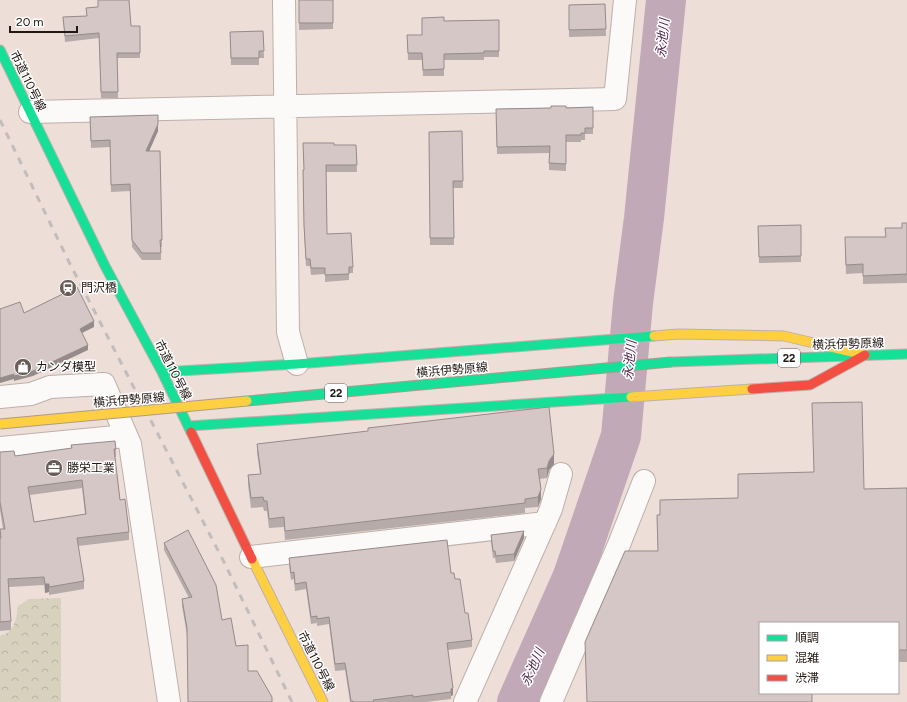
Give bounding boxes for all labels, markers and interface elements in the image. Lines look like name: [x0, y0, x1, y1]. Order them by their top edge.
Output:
scale bar: [10, 8, 77, 34]
text: 20 m: [16, 15, 44, 29]
water label: 永池川: [653, 16, 672, 58]
street label: 市道110号線: [7, 48, 49, 114]
station icon: 門沢橋: [58, 278, 78, 298]
place label: 門沢橋: [81, 281, 117, 295]
street label: 横浜伊勢原線: [812, 336, 884, 352]
street label: 市道110号線: [152, 338, 194, 402]
water label: 永池川: [620, 338, 639, 380]
road number: 22: [778, 349, 800, 367]
shop icon: カンダ模型: [13, 357, 33, 377]
place label: カンダ模型: [36, 360, 96, 374]
street label: 横浜伊勢原線: [416, 360, 488, 380]
road number: 22: [325, 384, 347, 402]
street label: 横浜伊勢原線: [93, 390, 165, 410]
office icon: 勝栄工業: [44, 458, 64, 478]
place label: 勝栄工業: [67, 461, 115, 475]
legend: [759, 622, 899, 694]
street label: 市道110号線: [295, 629, 337, 693]
text: 順調: [795, 631, 819, 645]
water label: 永池川: [518, 645, 548, 688]
text: 混雑: [795, 651, 819, 665]
text: 渋滞: [795, 671, 819, 685]

